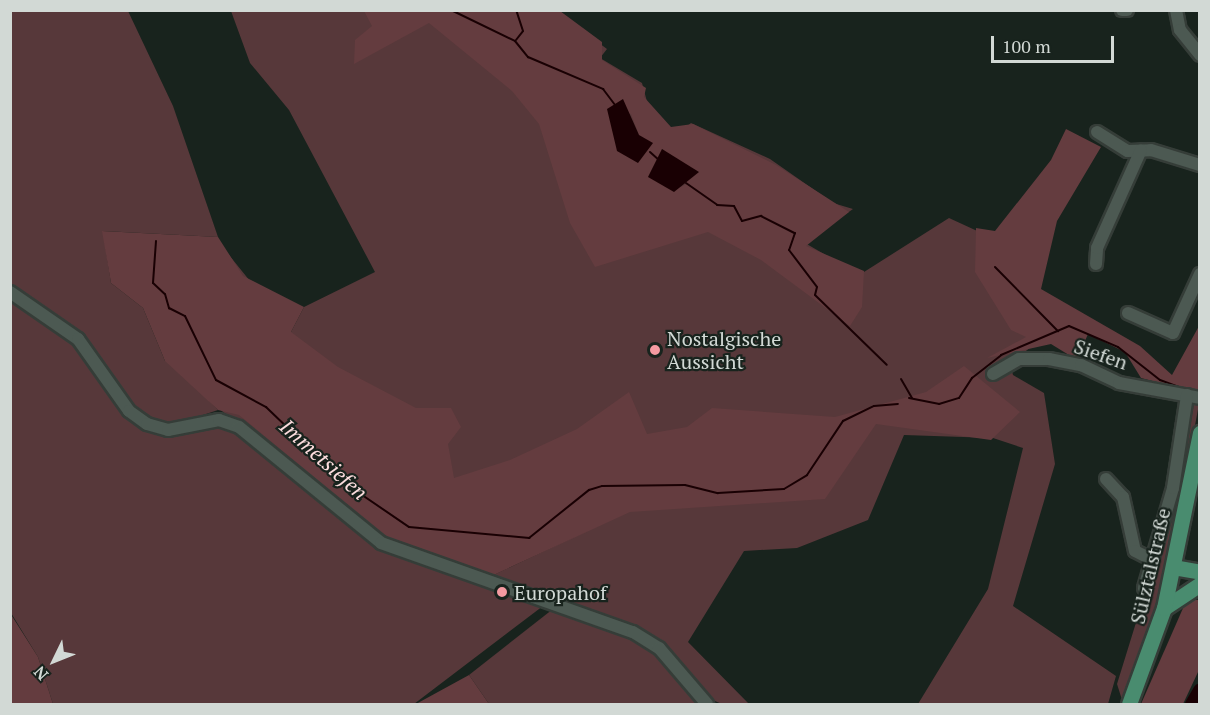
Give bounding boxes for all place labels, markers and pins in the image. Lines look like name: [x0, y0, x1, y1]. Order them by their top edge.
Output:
place label: Nostalgische Aussicht: [667, 326, 781, 373]
marker: Nostalgische Aussicht: [648, 343, 662, 357]
place label: Europahof: [514, 580, 607, 604]
marker: Europahof: [495, 585, 509, 599]

